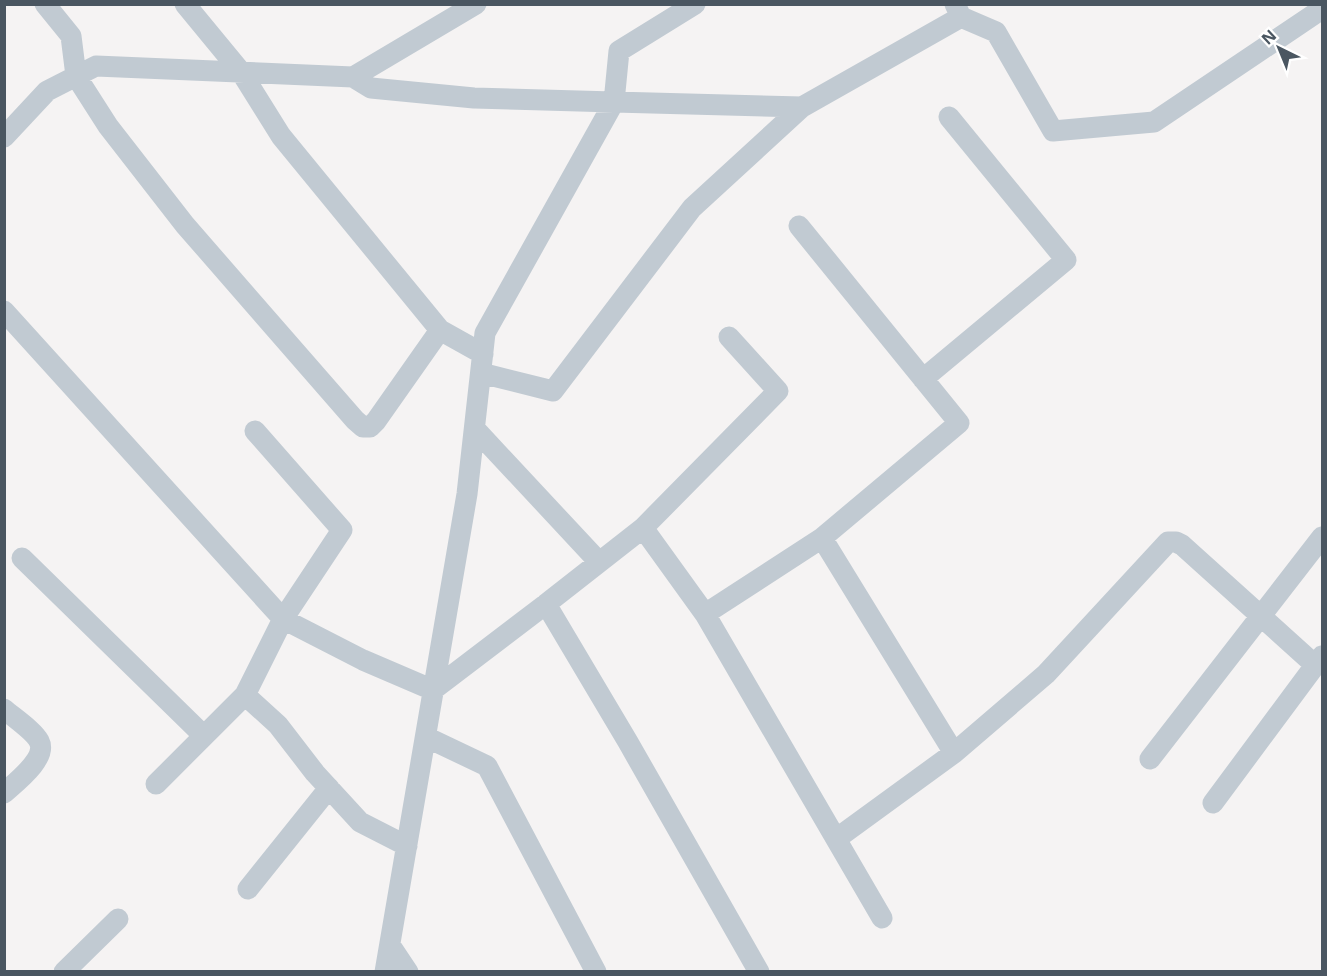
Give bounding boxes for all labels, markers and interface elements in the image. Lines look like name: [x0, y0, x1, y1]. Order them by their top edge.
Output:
north arrow: [1249, 18, 1309, 78]
text: N: [1257, 25, 1281, 50]

